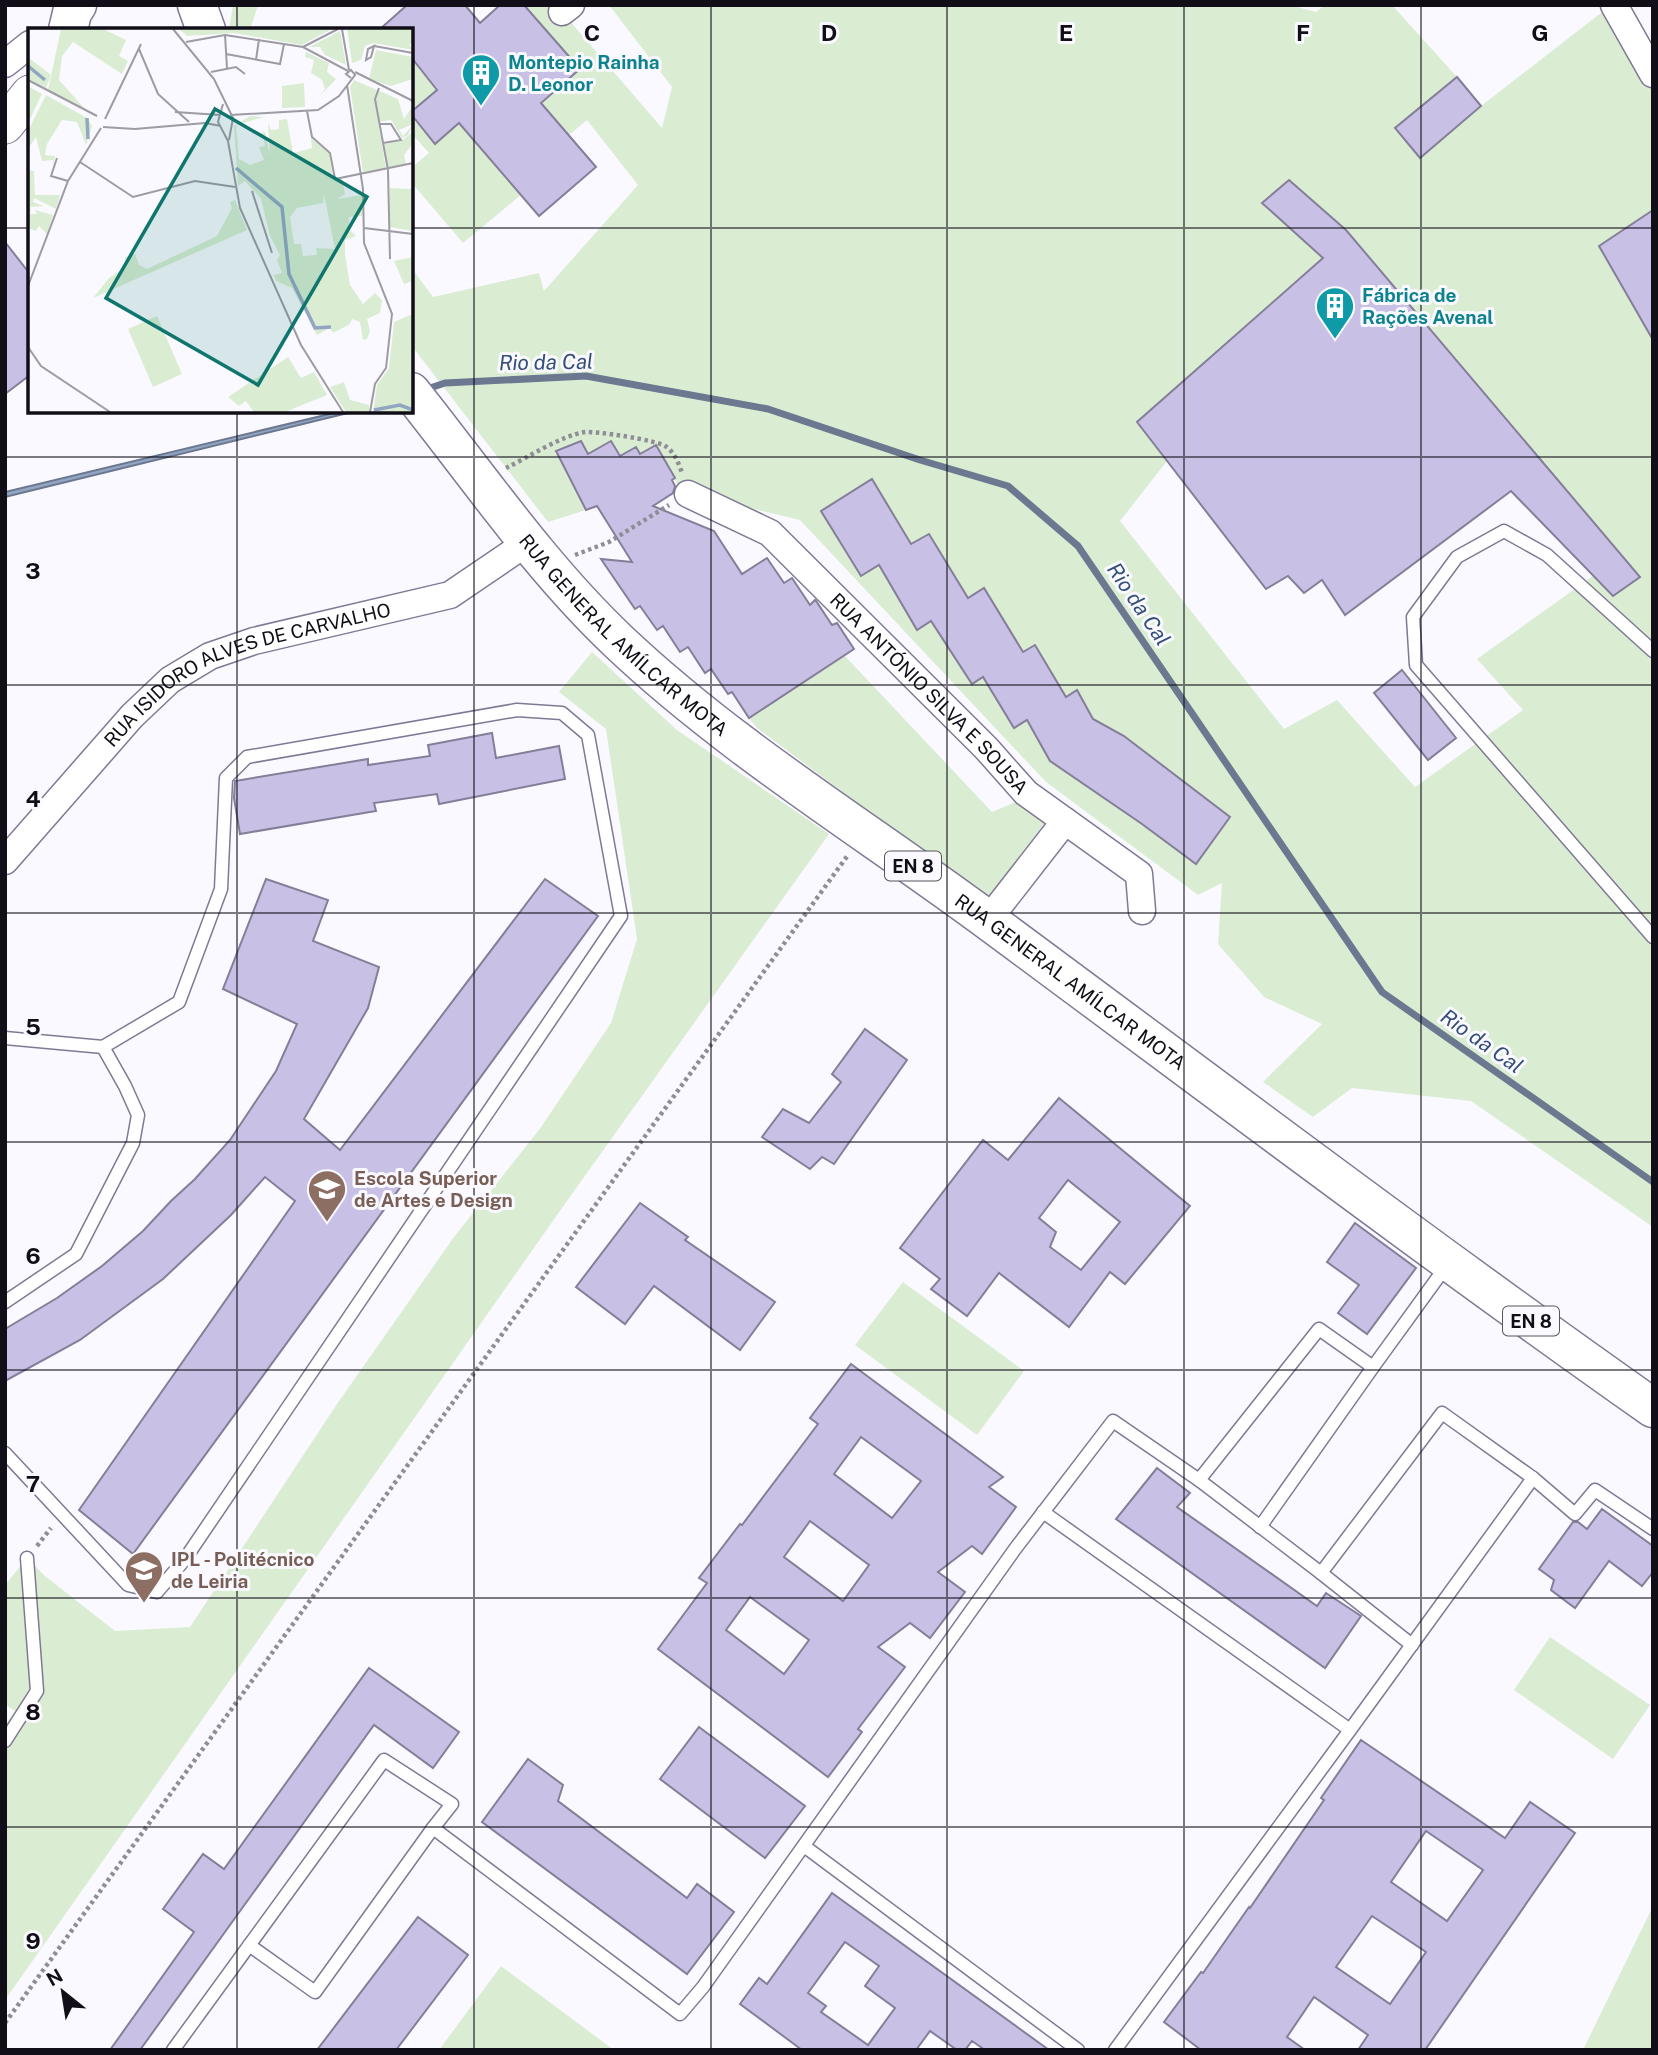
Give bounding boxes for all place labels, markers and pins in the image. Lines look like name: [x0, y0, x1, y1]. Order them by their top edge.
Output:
place label: Montepio Rainha D. Leonor: [508, 51, 660, 95]
building icon: Montepio Rainha D. Leonor: [460, 52, 502, 107]
place label: Fábrica de Rações Avenal: [1362, 284, 1493, 328]
building icon: Fábrica de Rações Avenal: [1314, 285, 1356, 340]
place label: Escola Superior de Artes e Design: [354, 1167, 513, 1211]
school or university icon: Escola Superior de Artes e Design: [306, 1168, 348, 1223]
place label: IPL - Politécnico de Leiria: [171, 1548, 315, 1592]
school or university icon: IPL - Politécnico de Leiria: [123, 1549, 165, 1604]

